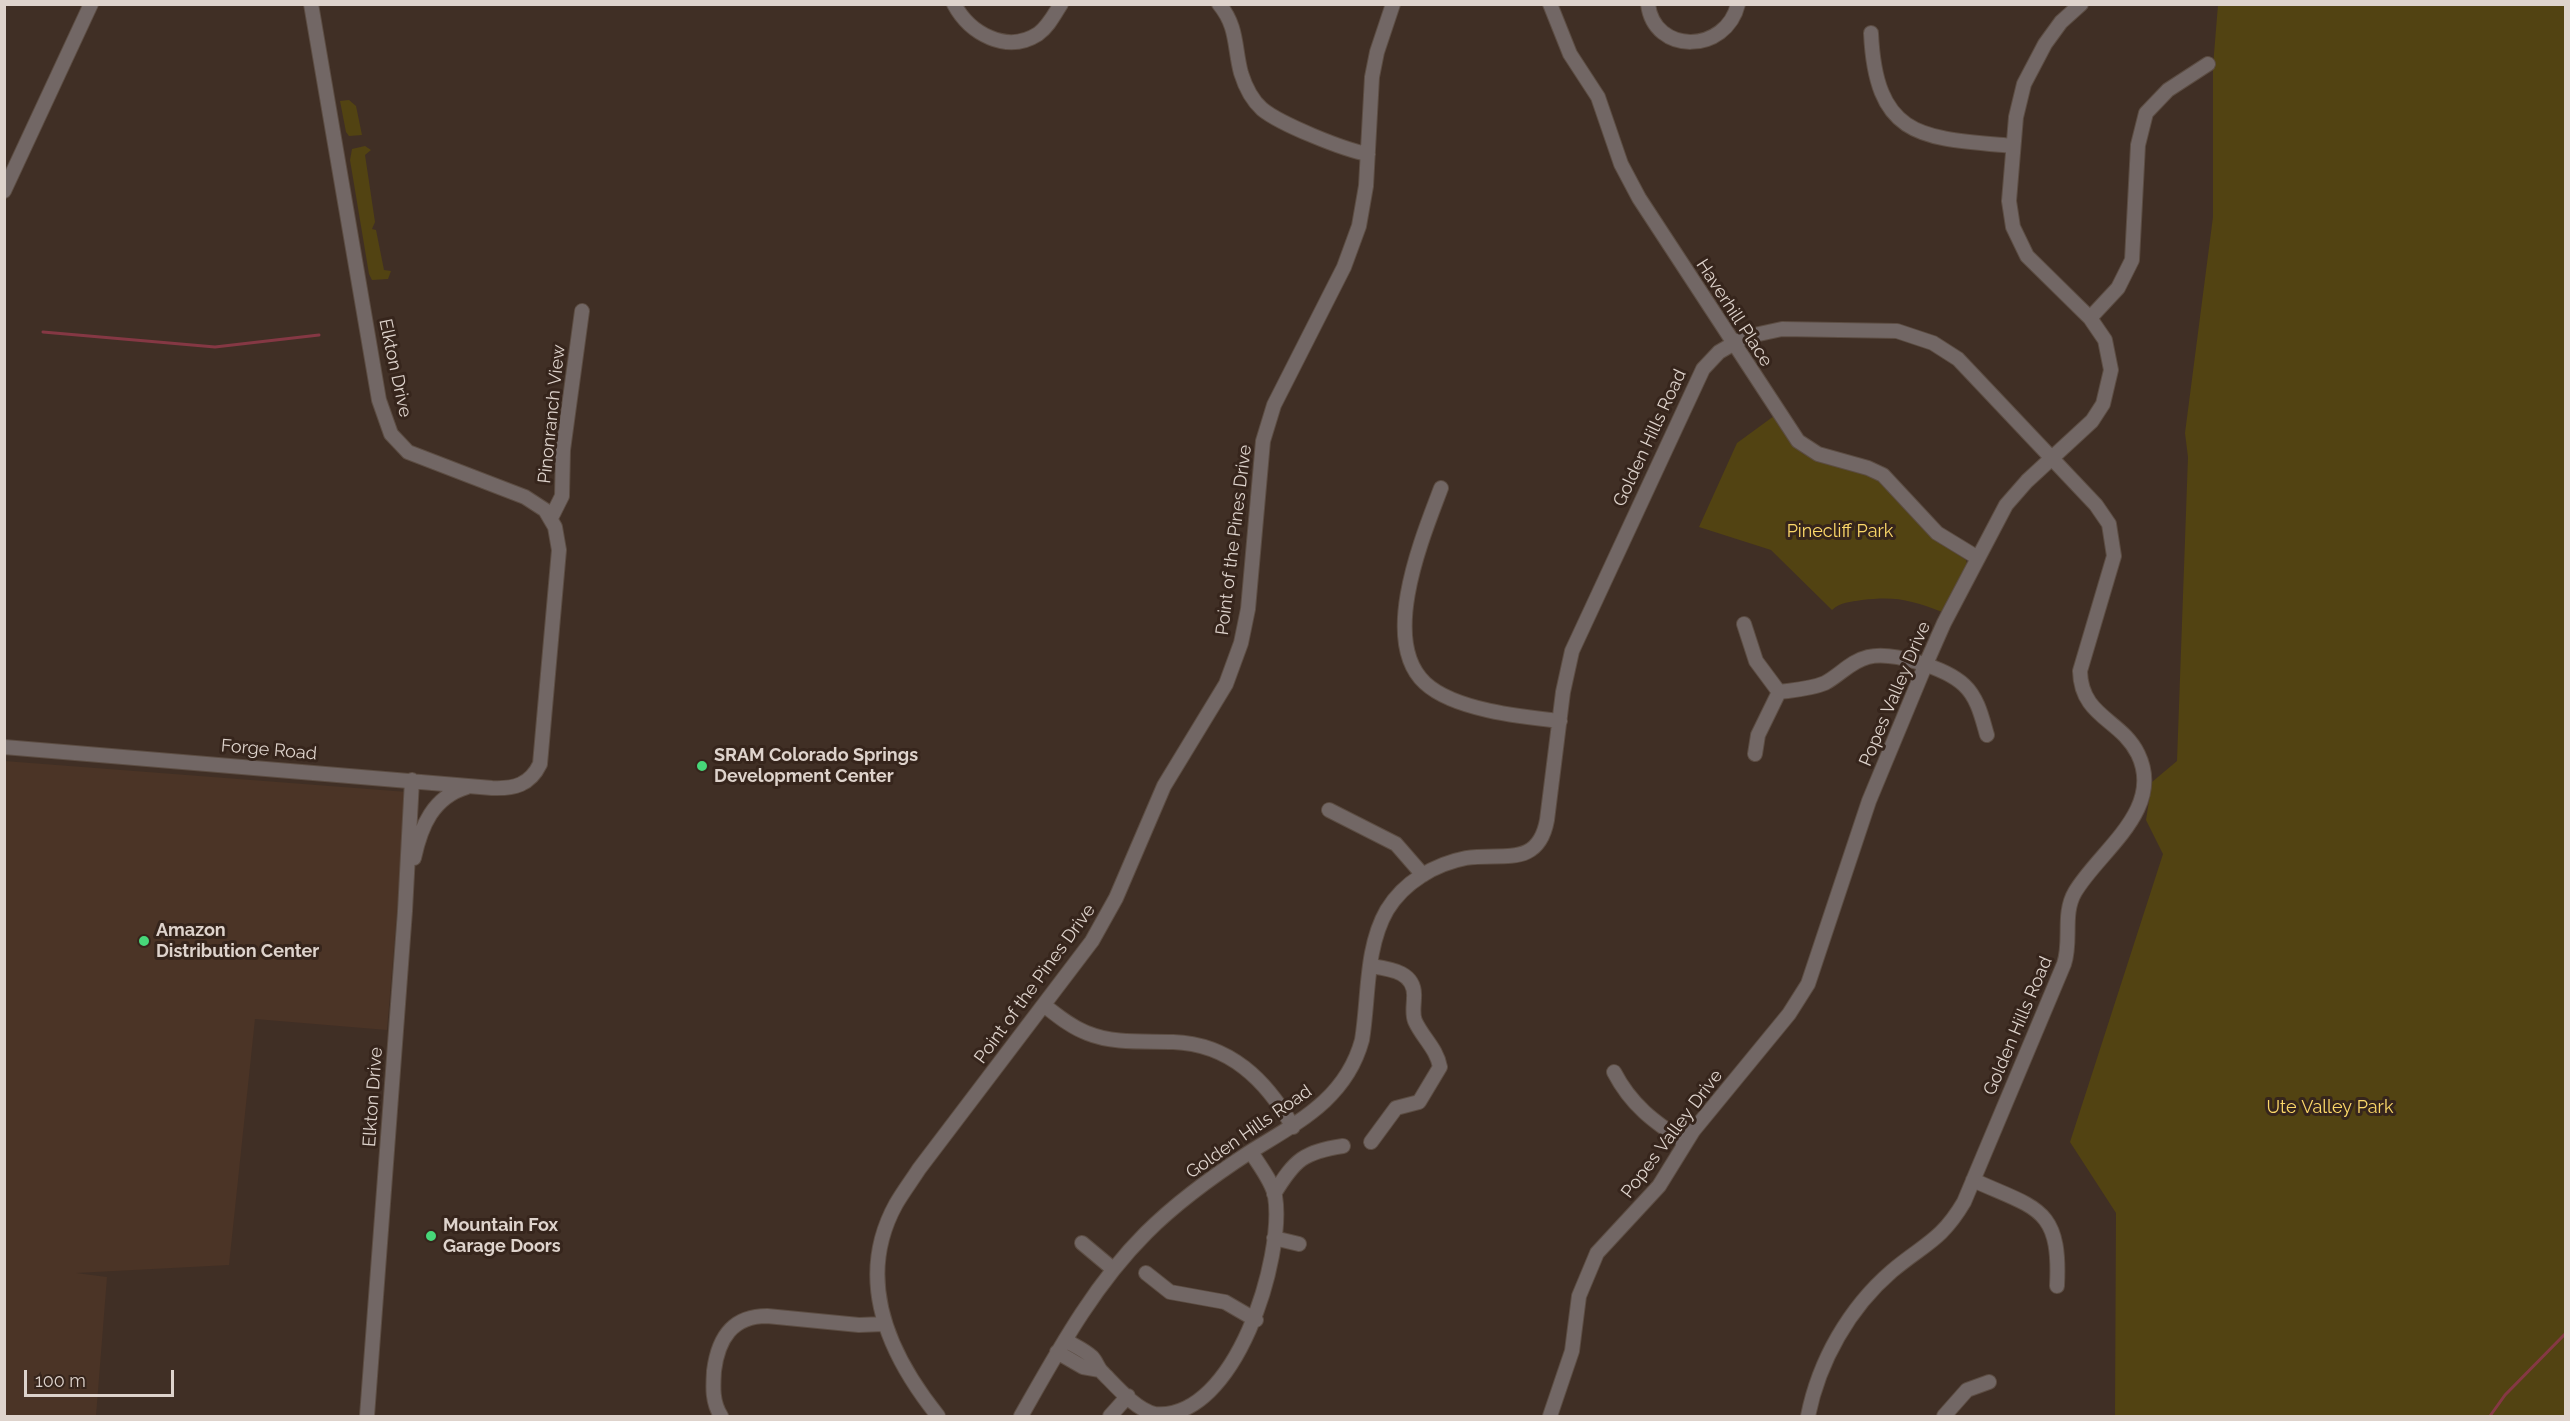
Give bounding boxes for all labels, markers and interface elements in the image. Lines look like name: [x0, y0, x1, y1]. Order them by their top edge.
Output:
street label: Haverhill Place: [1691, 255, 1777, 371]
street label: Elkton Drive: [374, 317, 416, 419]
street label: Pinonranch View: [534, 344, 570, 484]
street label: Golden Hills Road: [1609, 366, 1691, 510]
street label: Point of the Pines Drive: [1212, 443, 1256, 637]
park label: Pinecliff Park: [1787, 521, 1893, 543]
street label: Popes Valley Drive: [1855, 618, 1935, 770]
street label: Forge Road: [220, 735, 318, 765]
place label: SRAM Colorado Springs Development Center: [714, 745, 918, 788]
marker: SRAM Colorado Springs Development Center: [695, 759, 709, 773]
street label: Point of the Pines Drive: [970, 900, 1100, 1068]
place label: Amazon Distribution Center: [156, 920, 319, 962]
marker: Amazon Distribution Center: [137, 934, 151, 948]
street label: Golden Hills Road: [1979, 953, 2057, 1099]
street label: Elkton Drive: [359, 1046, 387, 1148]
street label: Popes Valley Drive: [1617, 1066, 1727, 1202]
street label: Golden Hills Road: [1182, 1080, 1316, 1184]
park label: Ute Valley Park: [2267, 1097, 2393, 1119]
place label: Mountain Fox Garage Doors: [443, 1215, 561, 1258]
marker: Mountain Fox Garage Doors: [424, 1229, 438, 1243]
scale bar: [27, 1358, 177, 1396]
text: 100 m: [35, 1370, 86, 1391]

